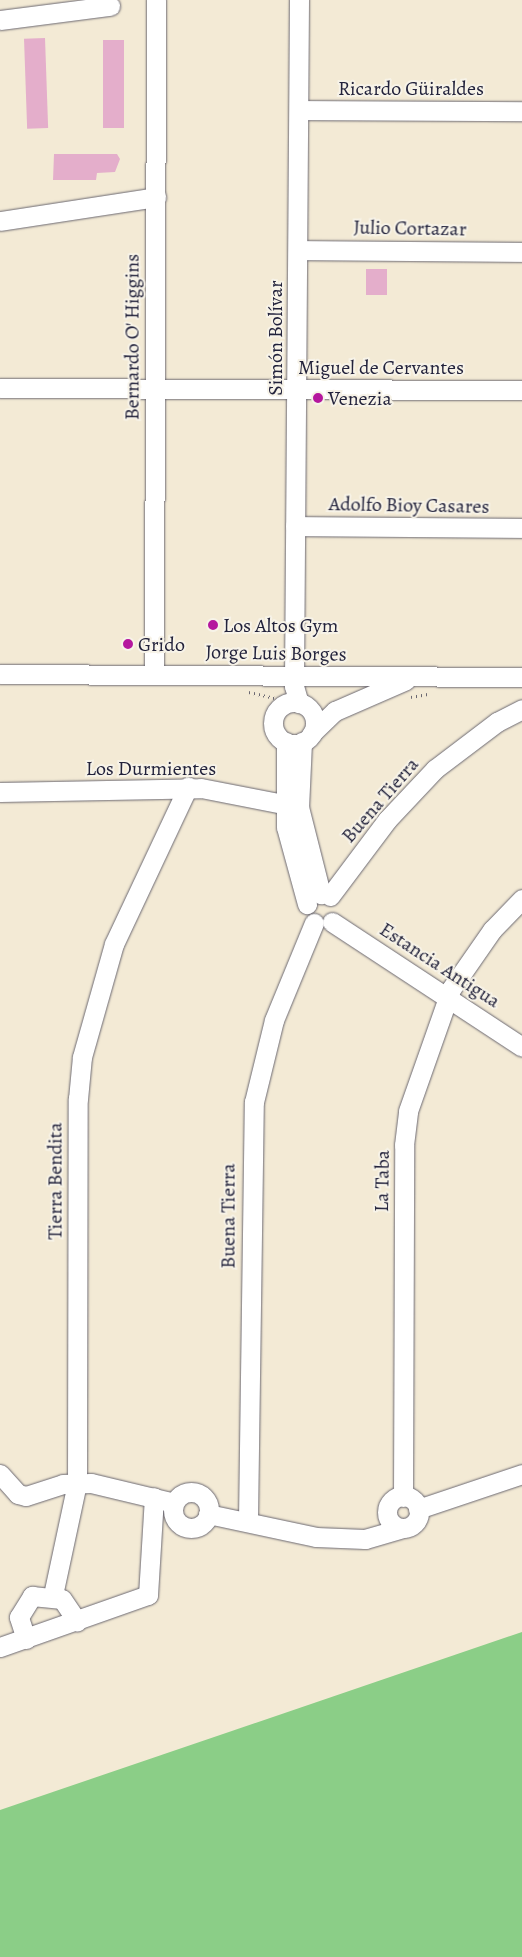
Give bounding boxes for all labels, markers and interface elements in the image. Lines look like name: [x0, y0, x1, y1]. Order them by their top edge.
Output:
street label: Ricardo Güiraldes: [338, 76, 484, 100]
street label: Julio Cortazar: [353, 215, 467, 241]
street label: Bernardo O' Higgins: [120, 254, 144, 420]
street label: Simón Bolívar: [263, 280, 287, 396]
street label: Miguel de Cervantes: [298, 355, 464, 379]
place label: Venezia: [328, 386, 392, 410]
marker: Venezia: [312, 392, 324, 404]
street label: Adolfo Bioy Casares: [328, 492, 490, 518]
place label: Los Altos Gym: [223, 613, 338, 637]
marker: Los Altos Gym: [207, 619, 219, 631]
place label: Grido: [138, 632, 185, 656]
marker: Grido: [122, 638, 134, 650]
street label: Jorge Luis Borges: [205, 640, 347, 666]
street label: Buena Tierra: [336, 752, 424, 848]
street label: Los Durmientes: [86, 756, 216, 780]
street label: Estancia Antigua: [375, 917, 505, 1013]
street label: Tierra Bendita: [43, 1122, 67, 1240]
street label: La Taba: [369, 1150, 395, 1212]
street label: Buena Tierra: [216, 1163, 240, 1269]

